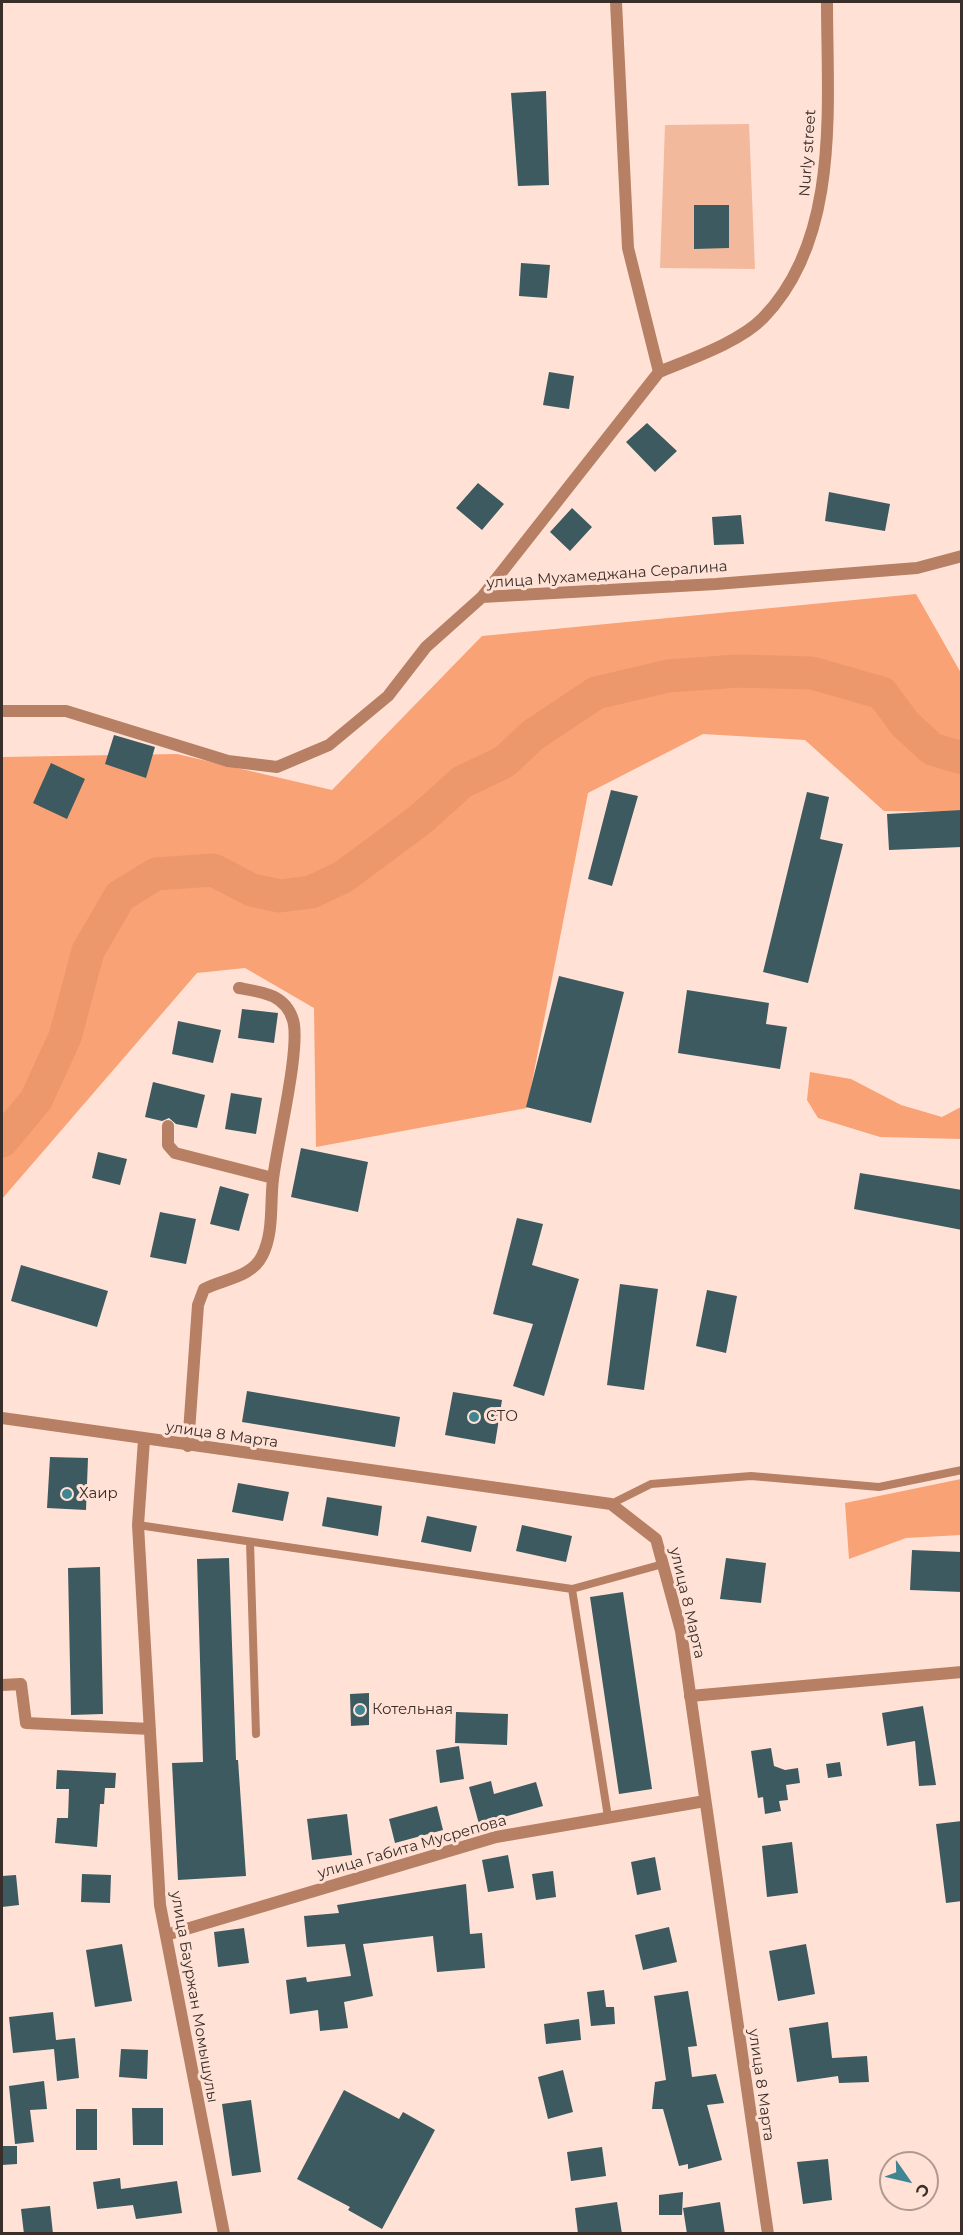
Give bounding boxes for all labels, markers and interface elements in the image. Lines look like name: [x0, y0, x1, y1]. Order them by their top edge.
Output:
street label: Nurly street: [796, 109, 820, 197]
street label: улица Мухамеджана Сералина: [486, 558, 728, 592]
place label: СТО: [486, 1408, 518, 1426]
marker: СТО: [467, 1410, 481, 1424]
street label: улица 8 Марта: [165, 1418, 279, 1452]
place label: Хаир: [79, 1485, 118, 1503]
marker: Хаир: [60, 1487, 74, 1501]
street label: улица 8 Марта: [665, 1546, 709, 1660]
place label: Котельная: [372, 1701, 453, 1719]
marker: Котельная: [353, 1703, 367, 1717]
street label: улица Габита Мусрепова: [315, 1811, 509, 1883]
street label: улица Бауржан Момышулы: [167, 1890, 221, 2104]
street label: улица 8 Марта: [744, 2028, 778, 2142]
north arrow: [879, 2151, 939, 2211]
text: С: [912, 2180, 934, 2200]

